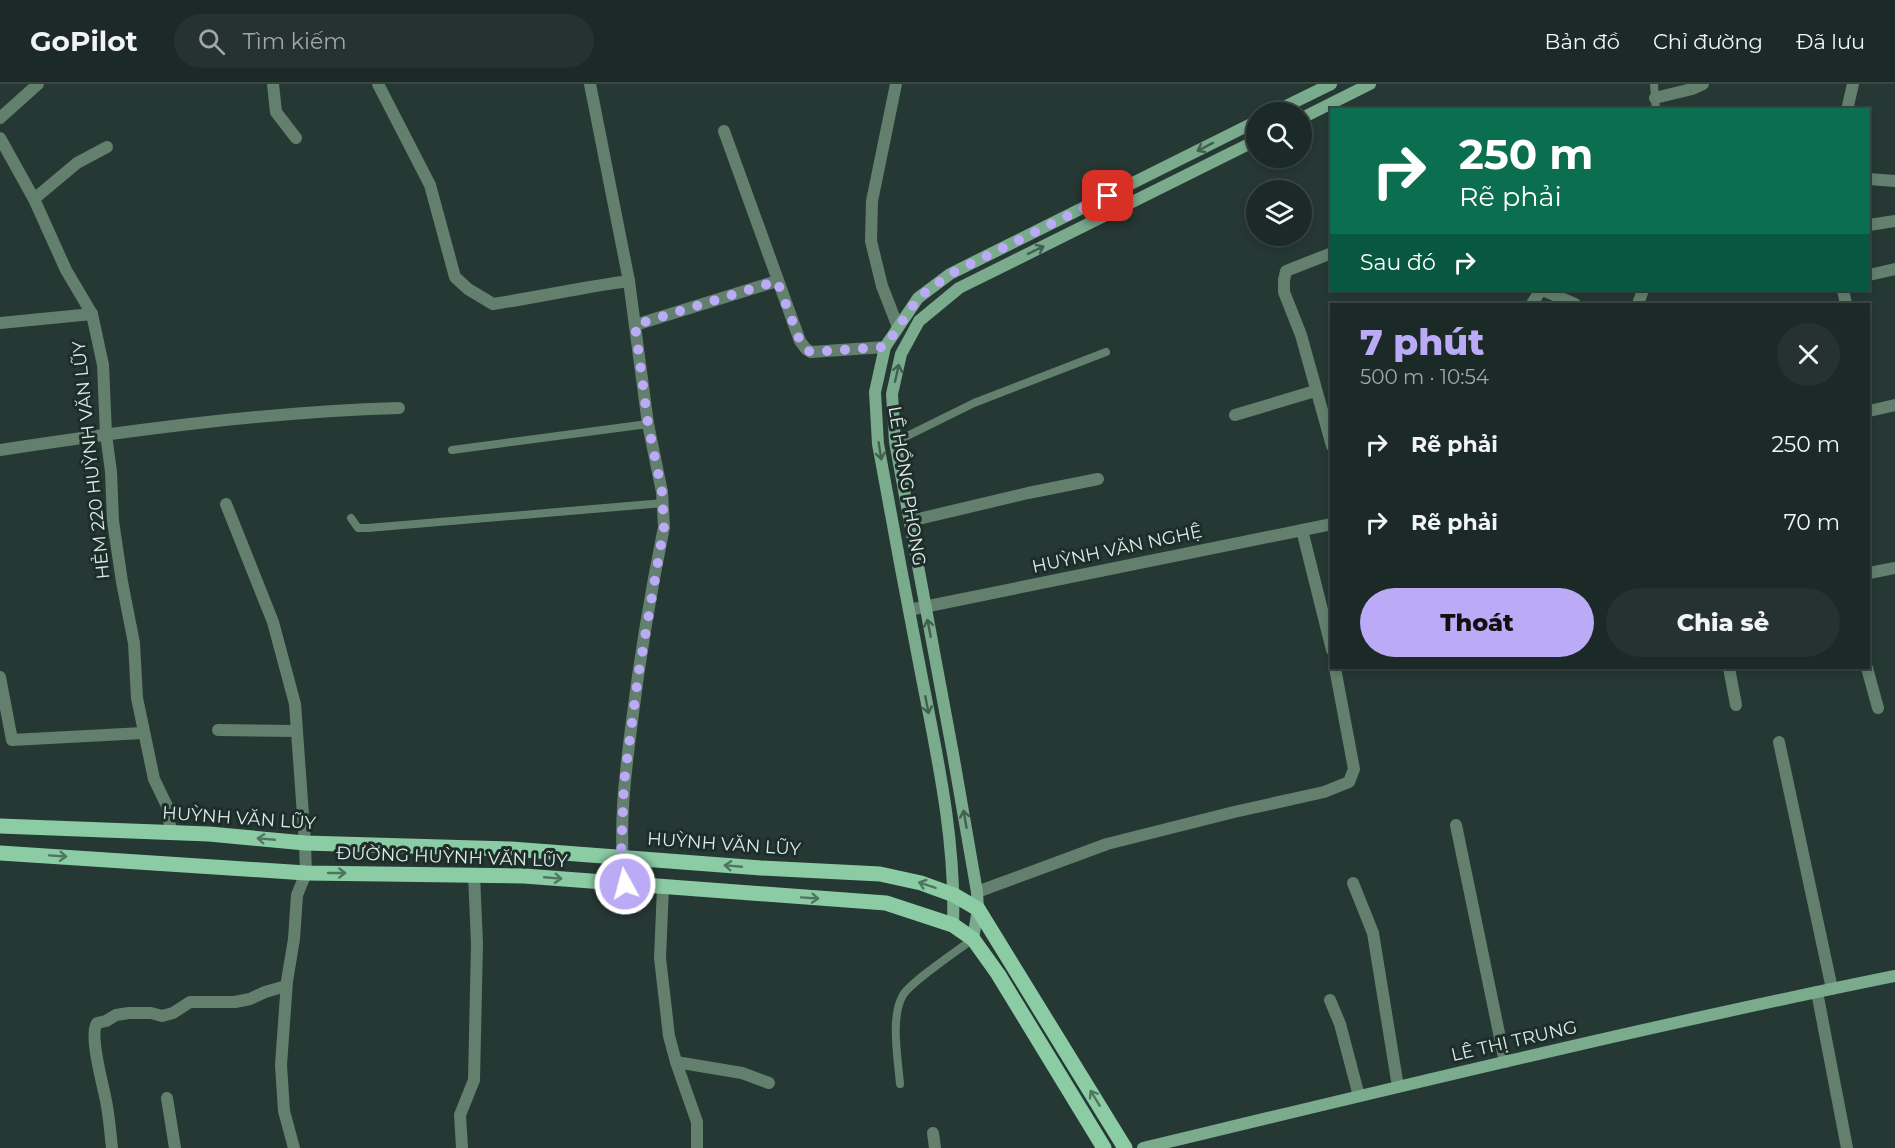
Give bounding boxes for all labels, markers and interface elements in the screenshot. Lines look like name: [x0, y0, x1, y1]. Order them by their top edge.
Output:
search box: [174, 14, 594, 68]
text: GoPilot: [30, 24, 138, 58]
icon: search: [195, 25, 228, 58]
text: Tìm kiếm: [243, 28, 347, 55]
text: Bản đồ: [1545, 29, 1620, 54]
text: Chỉ đường: [1653, 29, 1763, 54]
text: Đã lưu: [1796, 29, 1865, 54]
map controls: [1246, 102, 1312, 246]
button: search: [1246, 102, 1312, 168]
text: 250 m: [1459, 128, 1593, 180]
icon: right: [1360, 132, 1438, 210]
one-way arrow: [1196, 142, 1214, 154]
pin: [1082, 170, 1133, 221]
icon: arrive: [1091, 179, 1124, 212]
button: layers: [1246, 180, 1312, 246]
text: Rẽ phải: [1459, 180, 1562, 213]
one-way arrow: [1027, 244, 1045, 256]
icon: right: [1448, 246, 1481, 279]
text: Sau đó: [1360, 249, 1436, 276]
text: 7 phút: [1360, 320, 1484, 364]
button: close: [1777, 323, 1840, 386]
street label: HẺM 220 HUỲNH VĂN LŨY: [66, 339, 114, 580]
one-way arrow: [891, 364, 903, 383]
text: 500 m · 10:54: [1360, 365, 1489, 389]
street label: LÊ HỒNG PHONG: [884, 404, 931, 567]
icon: right: [1360, 428, 1393, 461]
text: Rẽ phải: [1411, 431, 1498, 458]
text: 250 m: [1771, 431, 1840, 458]
one-way arrow: [875, 441, 886, 460]
icon: right: [1360, 506, 1393, 539]
text: Rẽ phải: [1411, 509, 1498, 536]
text: 70 m: [1784, 509, 1840, 536]
street label: HUỲNH VĂN NGHỆ: [1030, 520, 1204, 578]
button: Thoát: [1360, 588, 1594, 657]
button: Chia sẻ: [1606, 588, 1840, 657]
one-way arrow: [924, 618, 935, 638]
one-way arrow: [922, 694, 933, 714]
street label: HUỲNH VĂN LŨY: [161, 802, 317, 834]
one-way arrow: [959, 810, 970, 830]
street label: HUỲNH VĂN LŨY: [646, 828, 802, 860]
one-way arrow: [257, 833, 277, 844]
street label: ĐƯỜNG HUỲNH VĂN LŨY: [336, 842, 569, 872]
one-way arrow: [48, 851, 68, 862]
position arrow: [593, 852, 657, 916]
one-way arrow: [724, 860, 744, 871]
one-way arrow: [326, 867, 346, 879]
one-way arrow: [542, 873, 562, 884]
one-way arrow: [918, 879, 937, 890]
one-way arrow: [799, 892, 819, 903]
street label: LÊ THỊ TRUNG: [1449, 1016, 1579, 1066]
one-way arrow: [1089, 1090, 1101, 1107]

